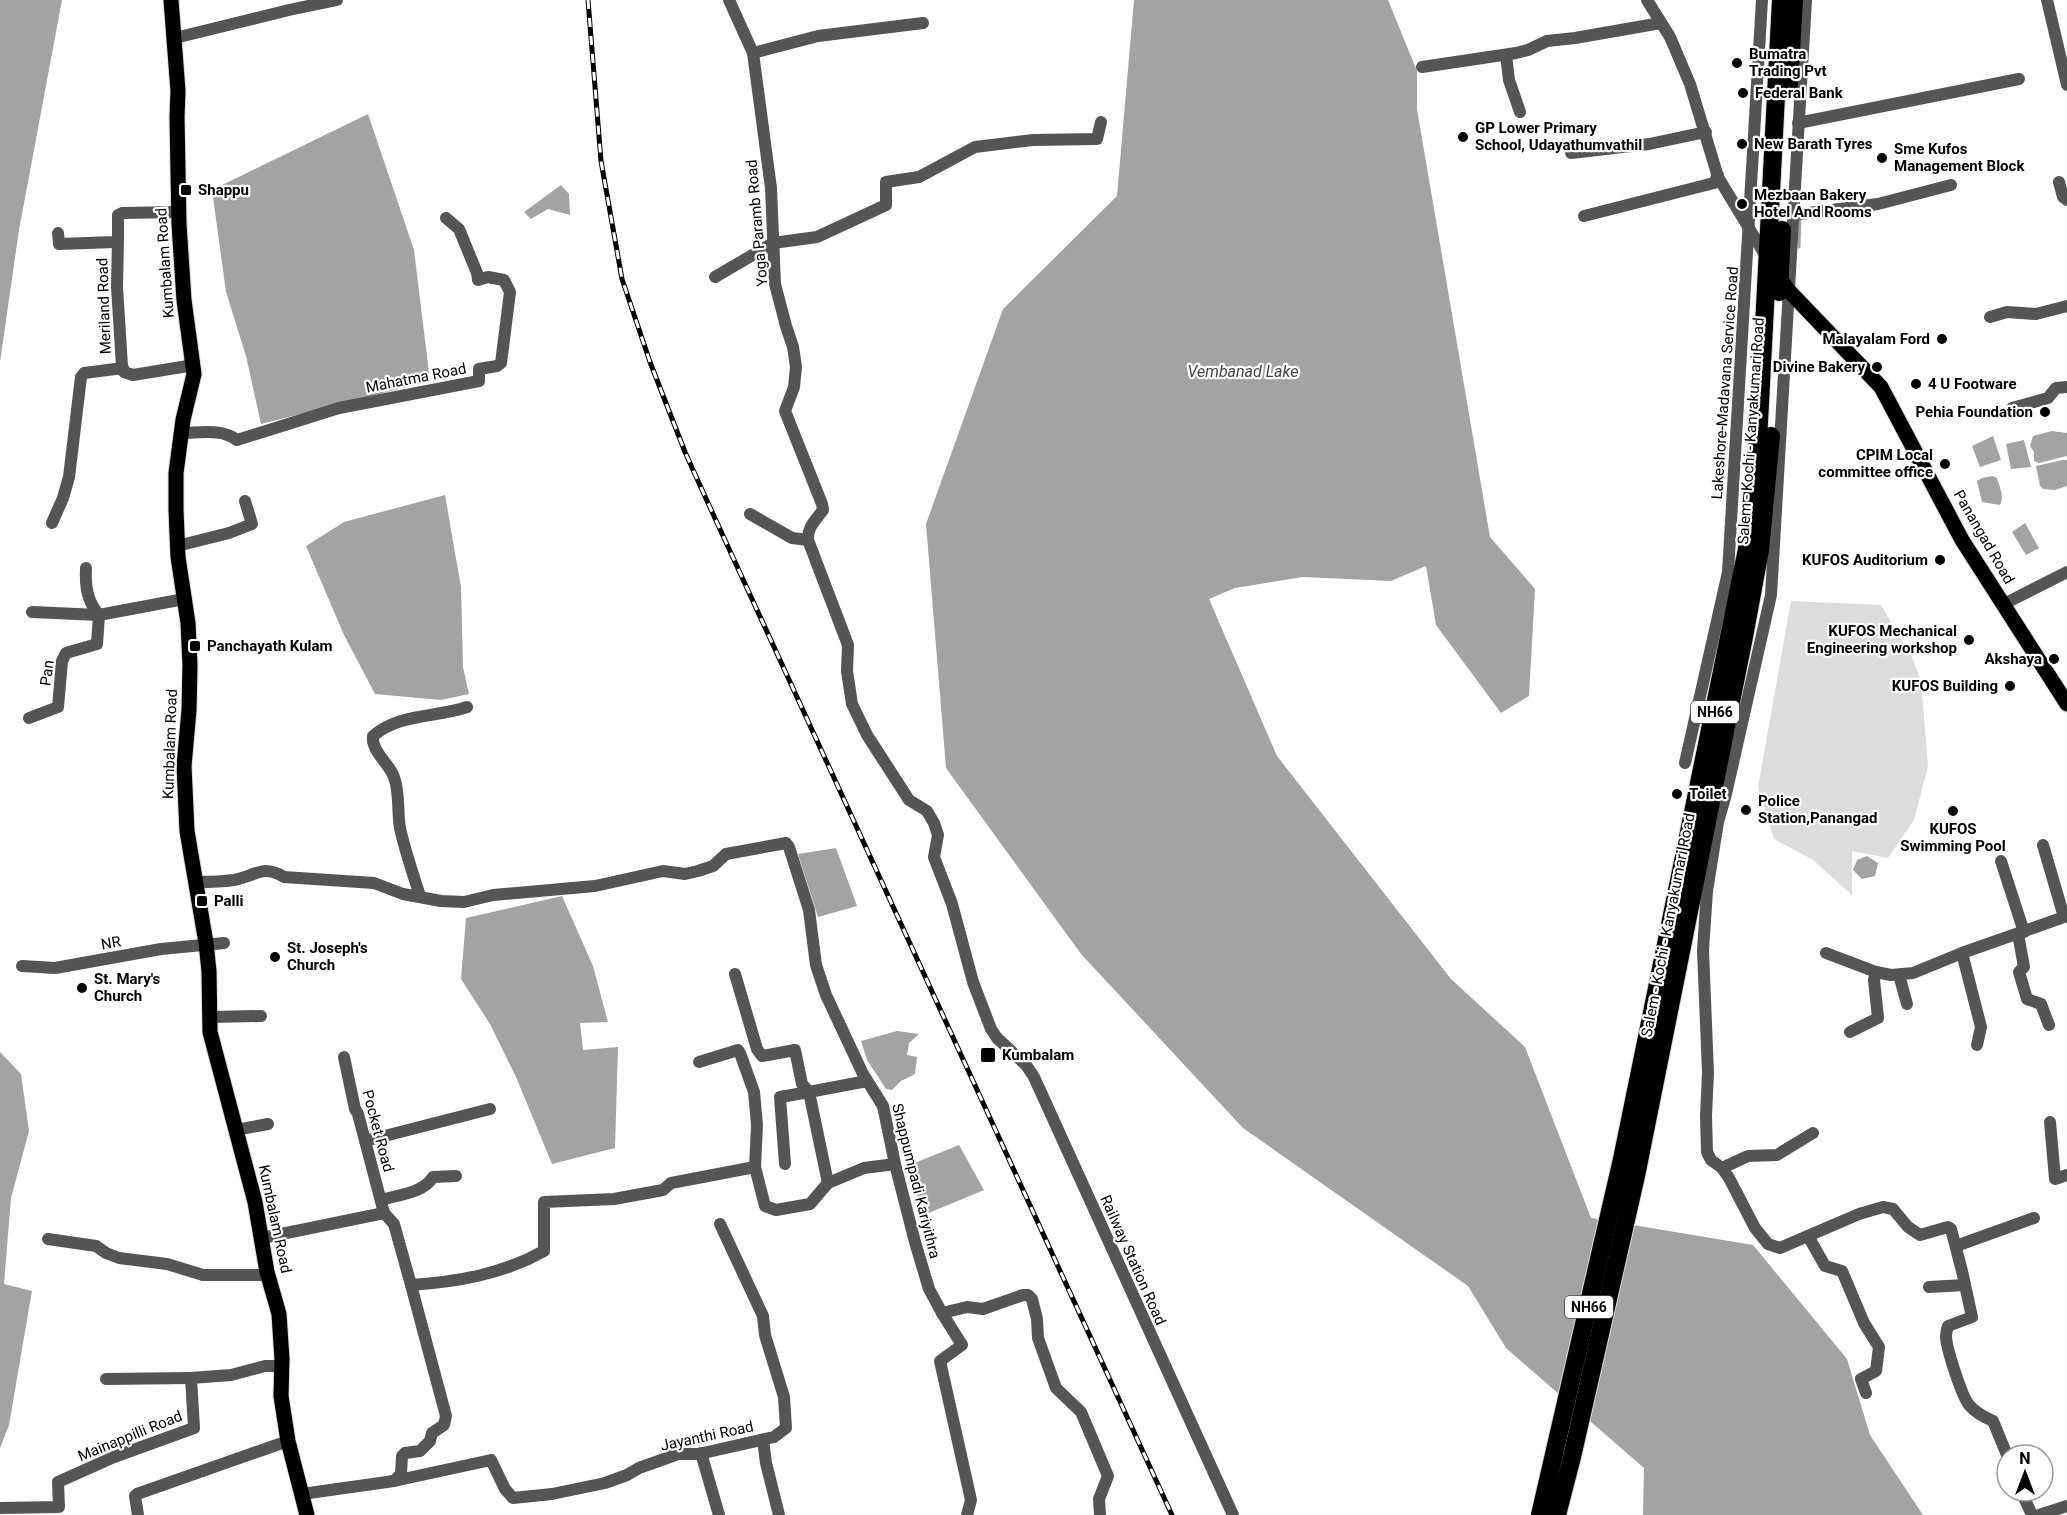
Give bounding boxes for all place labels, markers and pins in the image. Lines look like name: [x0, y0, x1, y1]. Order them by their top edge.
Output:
place label: Bumatra Trading Pvt: [1749, 45, 1827, 80]
marker: Bumatra Trading Pvt: [1730, 56, 1744, 70]
place label: Federal Bank: [1755, 84, 1844, 102]
marker: Federal Bank: [1736, 86, 1750, 100]
place label: GP Lower Primary School, Udayathumvathil: [1475, 119, 1642, 154]
marker: GP Lower Primary School, Udayathumvathil: [1456, 130, 1470, 144]
place label: New Barath Tyres: [1754, 135, 1873, 153]
marker: New Barath Tyres: [1735, 137, 1749, 151]
place label: Sme Kufos Management Block: [1894, 140, 2025, 175]
marker: Sme Kufos Management Block: [1875, 151, 1889, 165]
place label: Shappu: [198, 181, 249, 199]
marker: Shappu: [179, 183, 193, 197]
place label: Mezbaan Bakery Hotel And Rooms: [1754, 186, 1872, 221]
marker: Mezbaan Bakery Hotel And Rooms: [1735, 197, 1749, 211]
place label: Malayalam Ford: [1822, 330, 1930, 348]
marker: Malayalam Ford: [1935, 332, 1949, 346]
place label: Divine Bakery: [1773, 358, 1865, 376]
marker: Divine Bakery: [1870, 360, 1884, 374]
place label: 4 U Footware: [1928, 375, 2017, 393]
marker: 4 U Footware: [1909, 377, 1923, 391]
place label: Pehia Foundation: [1915, 403, 2033, 421]
marker: Pehia Foundation: [2038, 405, 2052, 419]
place label: CPIM Local committee office: [1818, 446, 1933, 481]
marker: CPIM Local committee office: [1938, 457, 1952, 471]
place label: KUFOS Auditorium: [1802, 551, 1928, 569]
marker: KUFOS Auditorium: [1933, 553, 1947, 567]
place label: KUFOS Mechanical Engineering workshop: [1807, 622, 1957, 657]
marker: KUFOS Mechanical Engineering workshop: [1962, 633, 1976, 647]
place label: Panchayath Kulam: [207, 637, 333, 655]
marker: Panchayath Kulam: [188, 639, 202, 653]
place label: Akshaya: [1984, 650, 2042, 668]
marker: Akshaya: [2047, 652, 2061, 666]
place label: KUFOS Building: [1892, 677, 1998, 695]
marker: KUFOS Building: [2003, 679, 2017, 693]
place label: Toilet: [1689, 785, 1727, 803]
marker: Toilet: [1670, 787, 1684, 801]
place label: Police Station,Panangad: [1758, 792, 1877, 827]
marker: Police Station,Panangad: [1739, 803, 1753, 817]
marker: KUFOS Swimming Pool: [1946, 804, 1960, 818]
place label: KUFOS Swimming Pool: [1900, 820, 2006, 855]
place label: Palli: [214, 892, 244, 910]
marker: Palli: [195, 894, 209, 908]
place label: St. Joseph's Church: [287, 939, 368, 974]
marker: St. Joseph's Church: [268, 950, 282, 964]
place label: St. Mary's Church: [94, 970, 161, 1005]
marker: St. Mary's Church: [75, 981, 89, 995]
marker: Kumbalam: [979, 1046, 997, 1064]
place label: Kumbalam: [1002, 1046, 1074, 1064]

